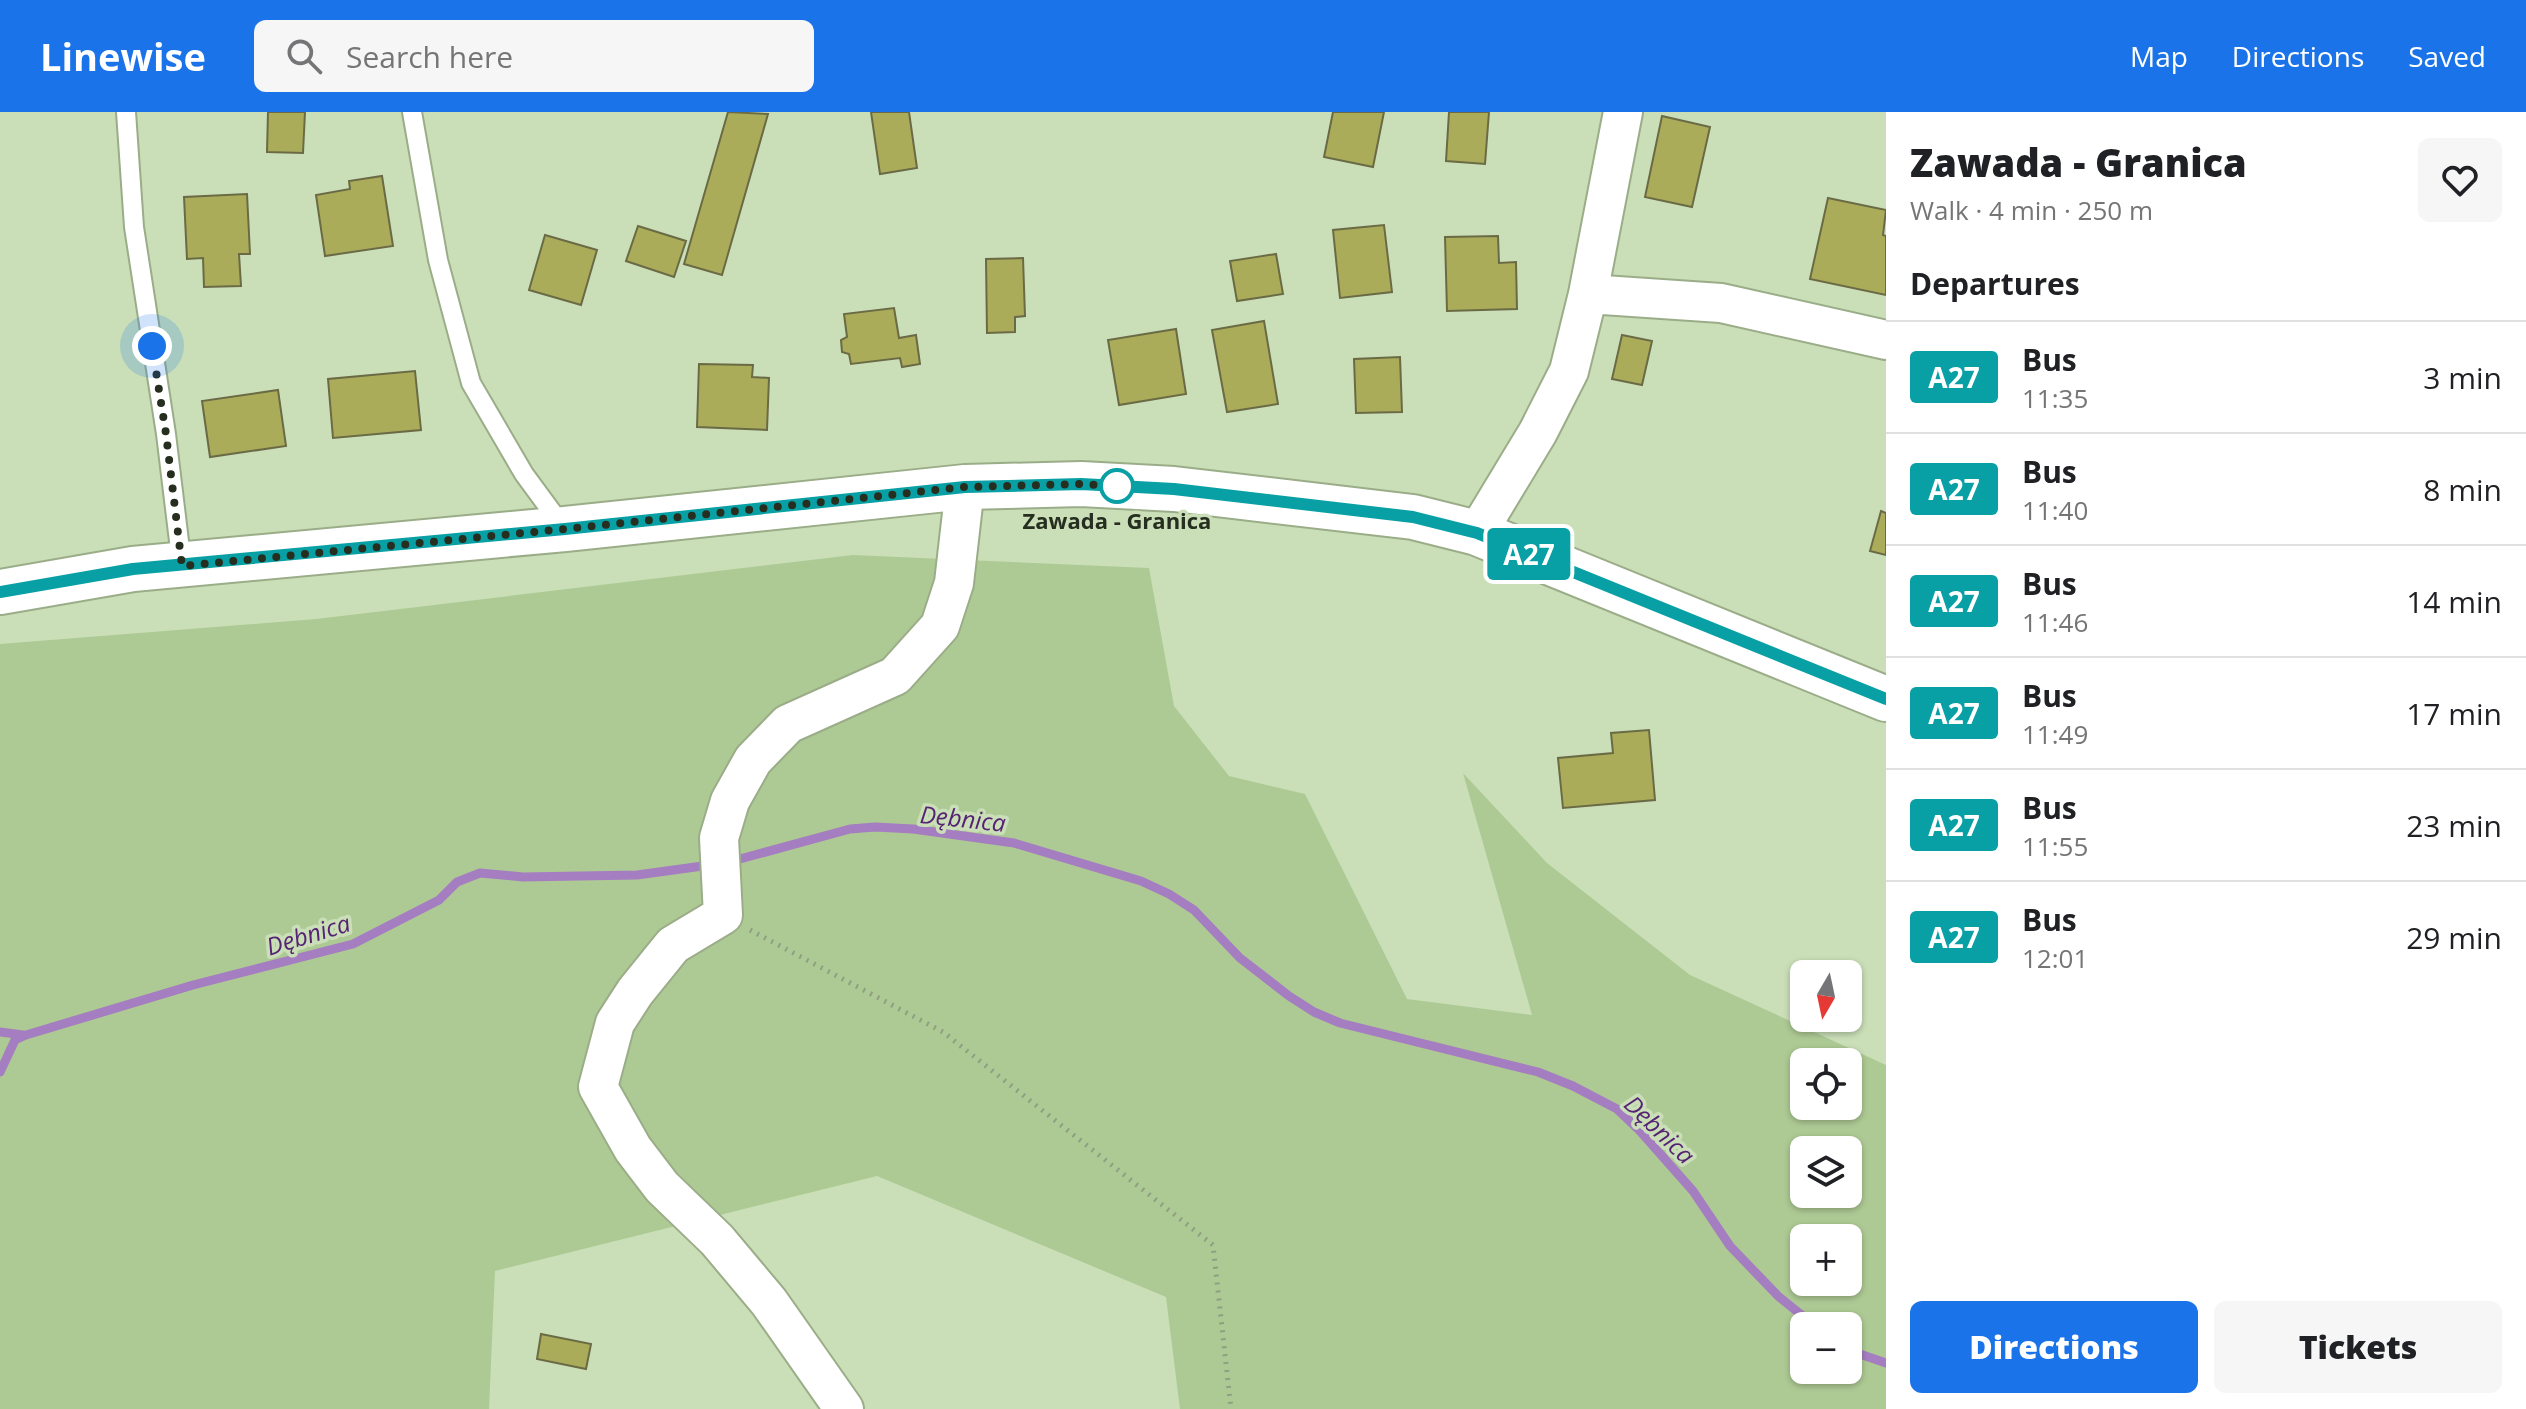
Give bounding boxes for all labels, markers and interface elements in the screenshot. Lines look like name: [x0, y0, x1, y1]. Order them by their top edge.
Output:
search box: [254, 20, 814, 92]
text: Linewise: [40, 30, 206, 82]
icon: search: [282, 34, 326, 78]
text: Search here: [346, 36, 513, 77]
text: Map: [2130, 37, 2188, 75]
text: Directions: [2232, 37, 2364, 75]
text: Saved: [2408, 37, 2486, 75]
text: Zawada - Granica: [1910, 136, 2247, 188]
button: heart: [2418, 138, 2502, 222]
text: Walk · 4 min · 250 m: [1910, 192, 2153, 228]
text: Departures: [1910, 263, 2080, 304]
your location: [132, 326, 172, 366]
text: Bus: [2022, 339, 2077, 380]
text: 3 min: [2423, 357, 2502, 398]
text: A27: [1928, 358, 1980, 396]
text: 11:35: [2022, 380, 2088, 416]
text: Bus: [2022, 451, 2077, 492]
marker: Zawada - Granica: [1100, 469, 1134, 503]
text: 8 min: [2423, 469, 2502, 510]
text: A27: [1928, 470, 1980, 508]
text: 11:40: [2022, 492, 2088, 528]
place label: Zawada - Granica: [1023, 505, 1211, 535]
line badge: A27: [1483, 528, 1575, 580]
text: A27: [1503, 535, 1555, 573]
text: Bus: [2022, 563, 2077, 604]
text: 14 min: [2406, 581, 2502, 622]
text: A27: [1928, 582, 1980, 620]
text: 11:46: [2022, 604, 2088, 640]
text: Bus: [2022, 675, 2077, 716]
text: 17 min: [2406, 693, 2502, 734]
text: A27: [1928, 694, 1980, 732]
text: 11:49: [2022, 716, 2088, 752]
text: Bus: [2022, 787, 2077, 828]
water label: Dębnica: [918, 797, 1008, 839]
text: 23 min: [2406, 805, 2502, 846]
text: A27: [1928, 806, 1980, 844]
text: 11:55: [2022, 828, 2088, 864]
text: Bus: [2022, 899, 2077, 940]
water label: Dębnica: [262, 905, 354, 962]
text: 29 min: [2406, 917, 2502, 958]
text: A27: [1928, 918, 1980, 956]
text: 12:01: [2022, 940, 2088, 976]
north arrow: [1790, 960, 1862, 1032]
map controls: [1790, 960, 1862, 1384]
button: locate: [1790, 1048, 1862, 1120]
water label: Dębnica: [1618, 1087, 1703, 1171]
button: layers: [1790, 1136, 1862, 1208]
button: +: [1790, 1224, 1862, 1296]
button: Directions: [1910, 1301, 2198, 1393]
button: Tickets: [2214, 1301, 2502, 1393]
button: −: [1790, 1312, 1862, 1384]

